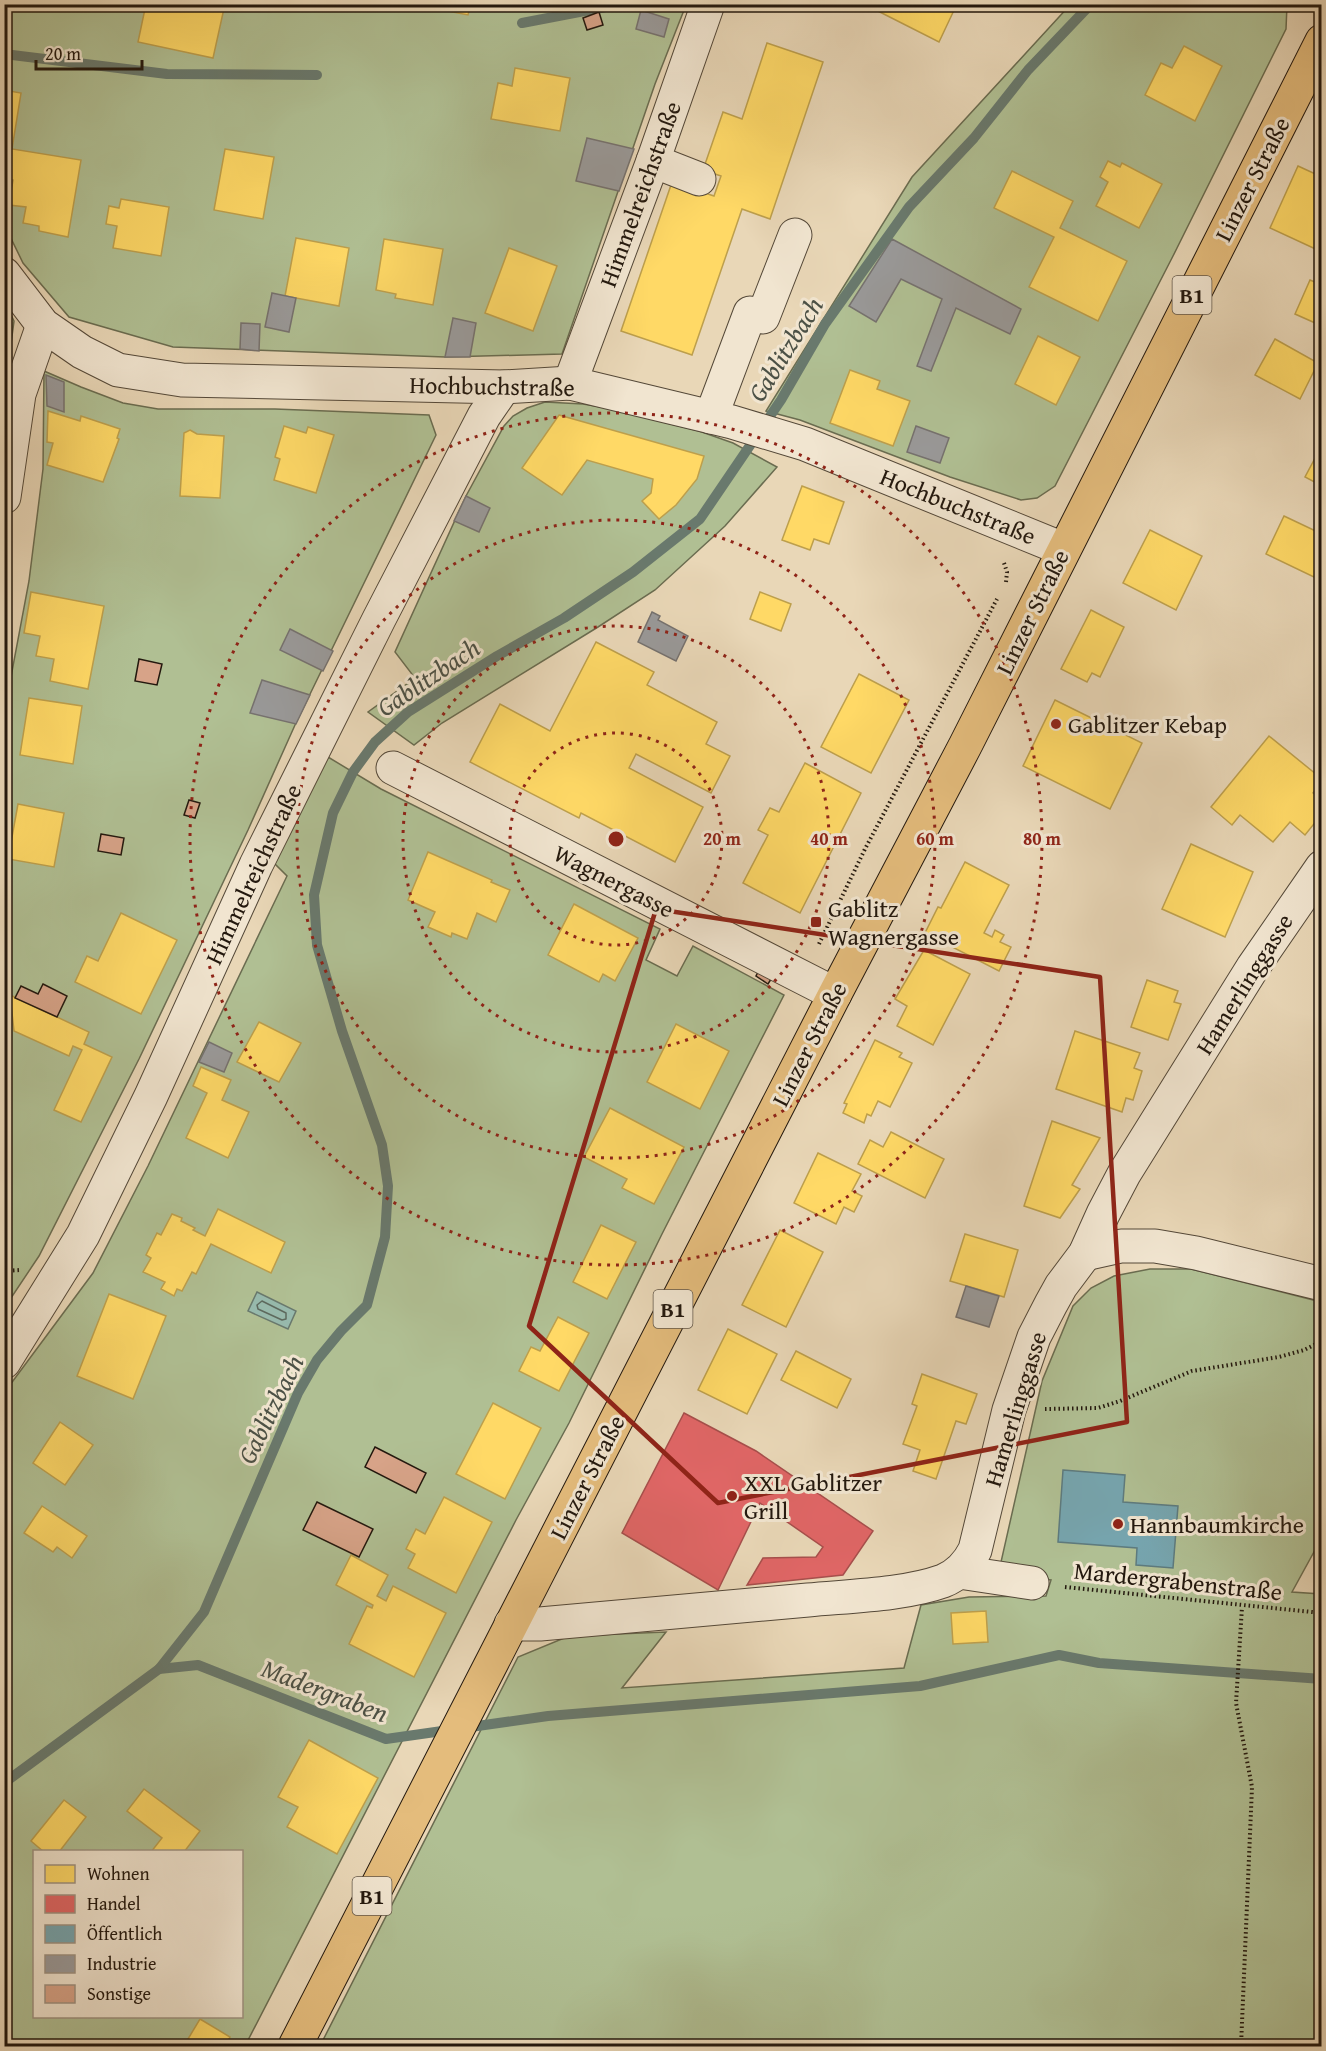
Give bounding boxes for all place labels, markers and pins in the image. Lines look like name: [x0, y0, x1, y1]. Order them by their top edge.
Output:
place label: Gablitzer Kebap: [1068, 707, 1227, 742]
marker: Gablitzer Kebap: [1049, 717, 1063, 731]
centre of rings: [606, 829, 626, 849]
place label: Gablitz Wagnergasse: [828, 891, 959, 954]
marker: Gablitz Wagnergasse: [809, 915, 823, 929]
place label: XXL Gablitzer Grill: [744, 1465, 882, 1528]
marker: XXL Gablitzer Grill: [725, 1489, 739, 1503]
place label: Hannbaumkirche: [1130, 1507, 1304, 1542]
marker: Hannbaumkirche: [1111, 1517, 1125, 1531]

